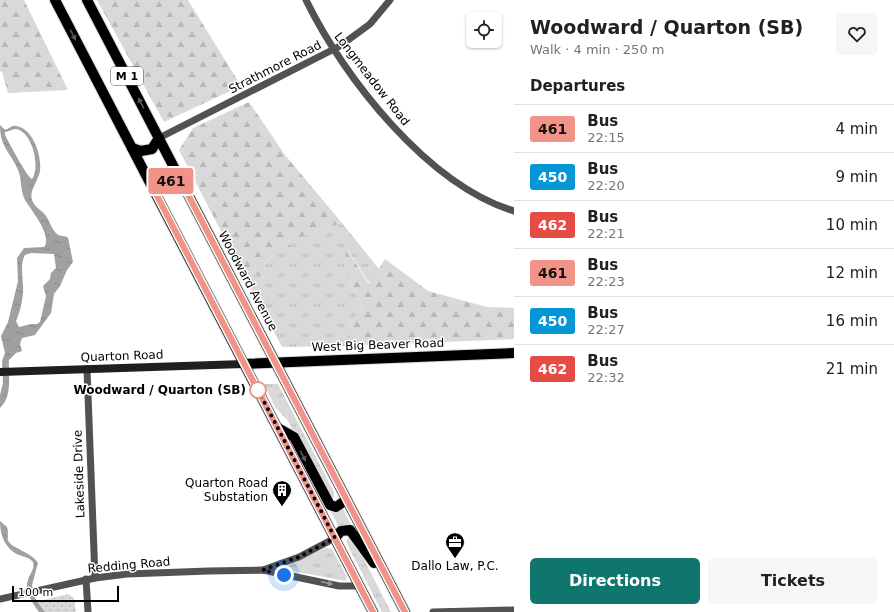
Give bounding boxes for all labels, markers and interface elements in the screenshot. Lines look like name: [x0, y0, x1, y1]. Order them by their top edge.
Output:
map controls: [466, 12, 502, 48]
button: locate: [466, 12, 502, 48]
button: heart: [836, 13, 878, 55]
text: Woodward / Quarton (SB): [530, 16, 803, 38]
one-way arrow: [70, 29, 76, 40]
street label: Longmeadow Road: [331, 30, 413, 128]
street label: Strathmore Road: [226, 38, 324, 96]
text: Walk · 4 min · 250 m: [530, 42, 664, 57]
road number: M 1: [111, 67, 143, 85]
text: Departures: [530, 77, 625, 95]
one-way arrow: [138, 97, 144, 109]
text: Bus: [587, 112, 618, 130]
text: 4 min: [835, 120, 878, 138]
text: 461: [538, 121, 567, 137]
text: 22:15: [587, 130, 625, 145]
text: Bus: [587, 160, 618, 178]
line badge: 461: [148, 168, 194, 194]
text: 9 min: [835, 168, 878, 186]
text: 450: [538, 169, 567, 185]
text: 461: [156, 173, 186, 189]
text: 22:20: [587, 178, 625, 193]
text: Bus: [587, 208, 618, 226]
text: 10 min: [826, 216, 878, 234]
text: 462: [538, 217, 567, 233]
text: 22:21: [587, 226, 625, 241]
street label: Woodward Avenue: [216, 229, 280, 333]
text: Bus: [587, 256, 618, 274]
text: 12 min: [826, 264, 878, 282]
text: 461: [538, 265, 567, 281]
text: 22:23: [587, 274, 625, 289]
text: Bus: [587, 304, 618, 322]
text: 16 min: [826, 312, 878, 330]
text: 450: [538, 313, 567, 329]
text: 22:27: [587, 322, 625, 337]
street label: West Big Beaver Road: [311, 336, 445, 354]
street label: Quarton Road: [80, 348, 164, 364]
text: Bus: [587, 352, 618, 370]
text: 21 min: [826, 360, 878, 378]
text: 462: [538, 361, 567, 377]
text: 22:32: [587, 370, 625, 385]
marker: Woodward / Quarton (SB): [249, 381, 267, 399]
place label: Woodward / Quarton (SB): [73, 383, 246, 397]
street label: Lakeside Drive: [70, 430, 88, 518]
one-way arrow: [300, 450, 307, 461]
place label: Quarton Road Substation: [185, 476, 268, 504]
building icon: Quarton Road Substation: [271, 479, 293, 507]
office icon: Dallo Law, P.C.: [444, 531, 466, 559]
street label: Redding Road: [87, 554, 171, 576]
button: Directions: [530, 558, 700, 604]
button: Tickets: [708, 558, 878, 604]
place label: Dallo Law, P.C.: [411, 559, 499, 573]
your location: [274, 565, 294, 585]
one-way arrow: [321, 581, 334, 587]
scale bar: [12, 584, 119, 603]
text: 100 m: [18, 586, 53, 599]

